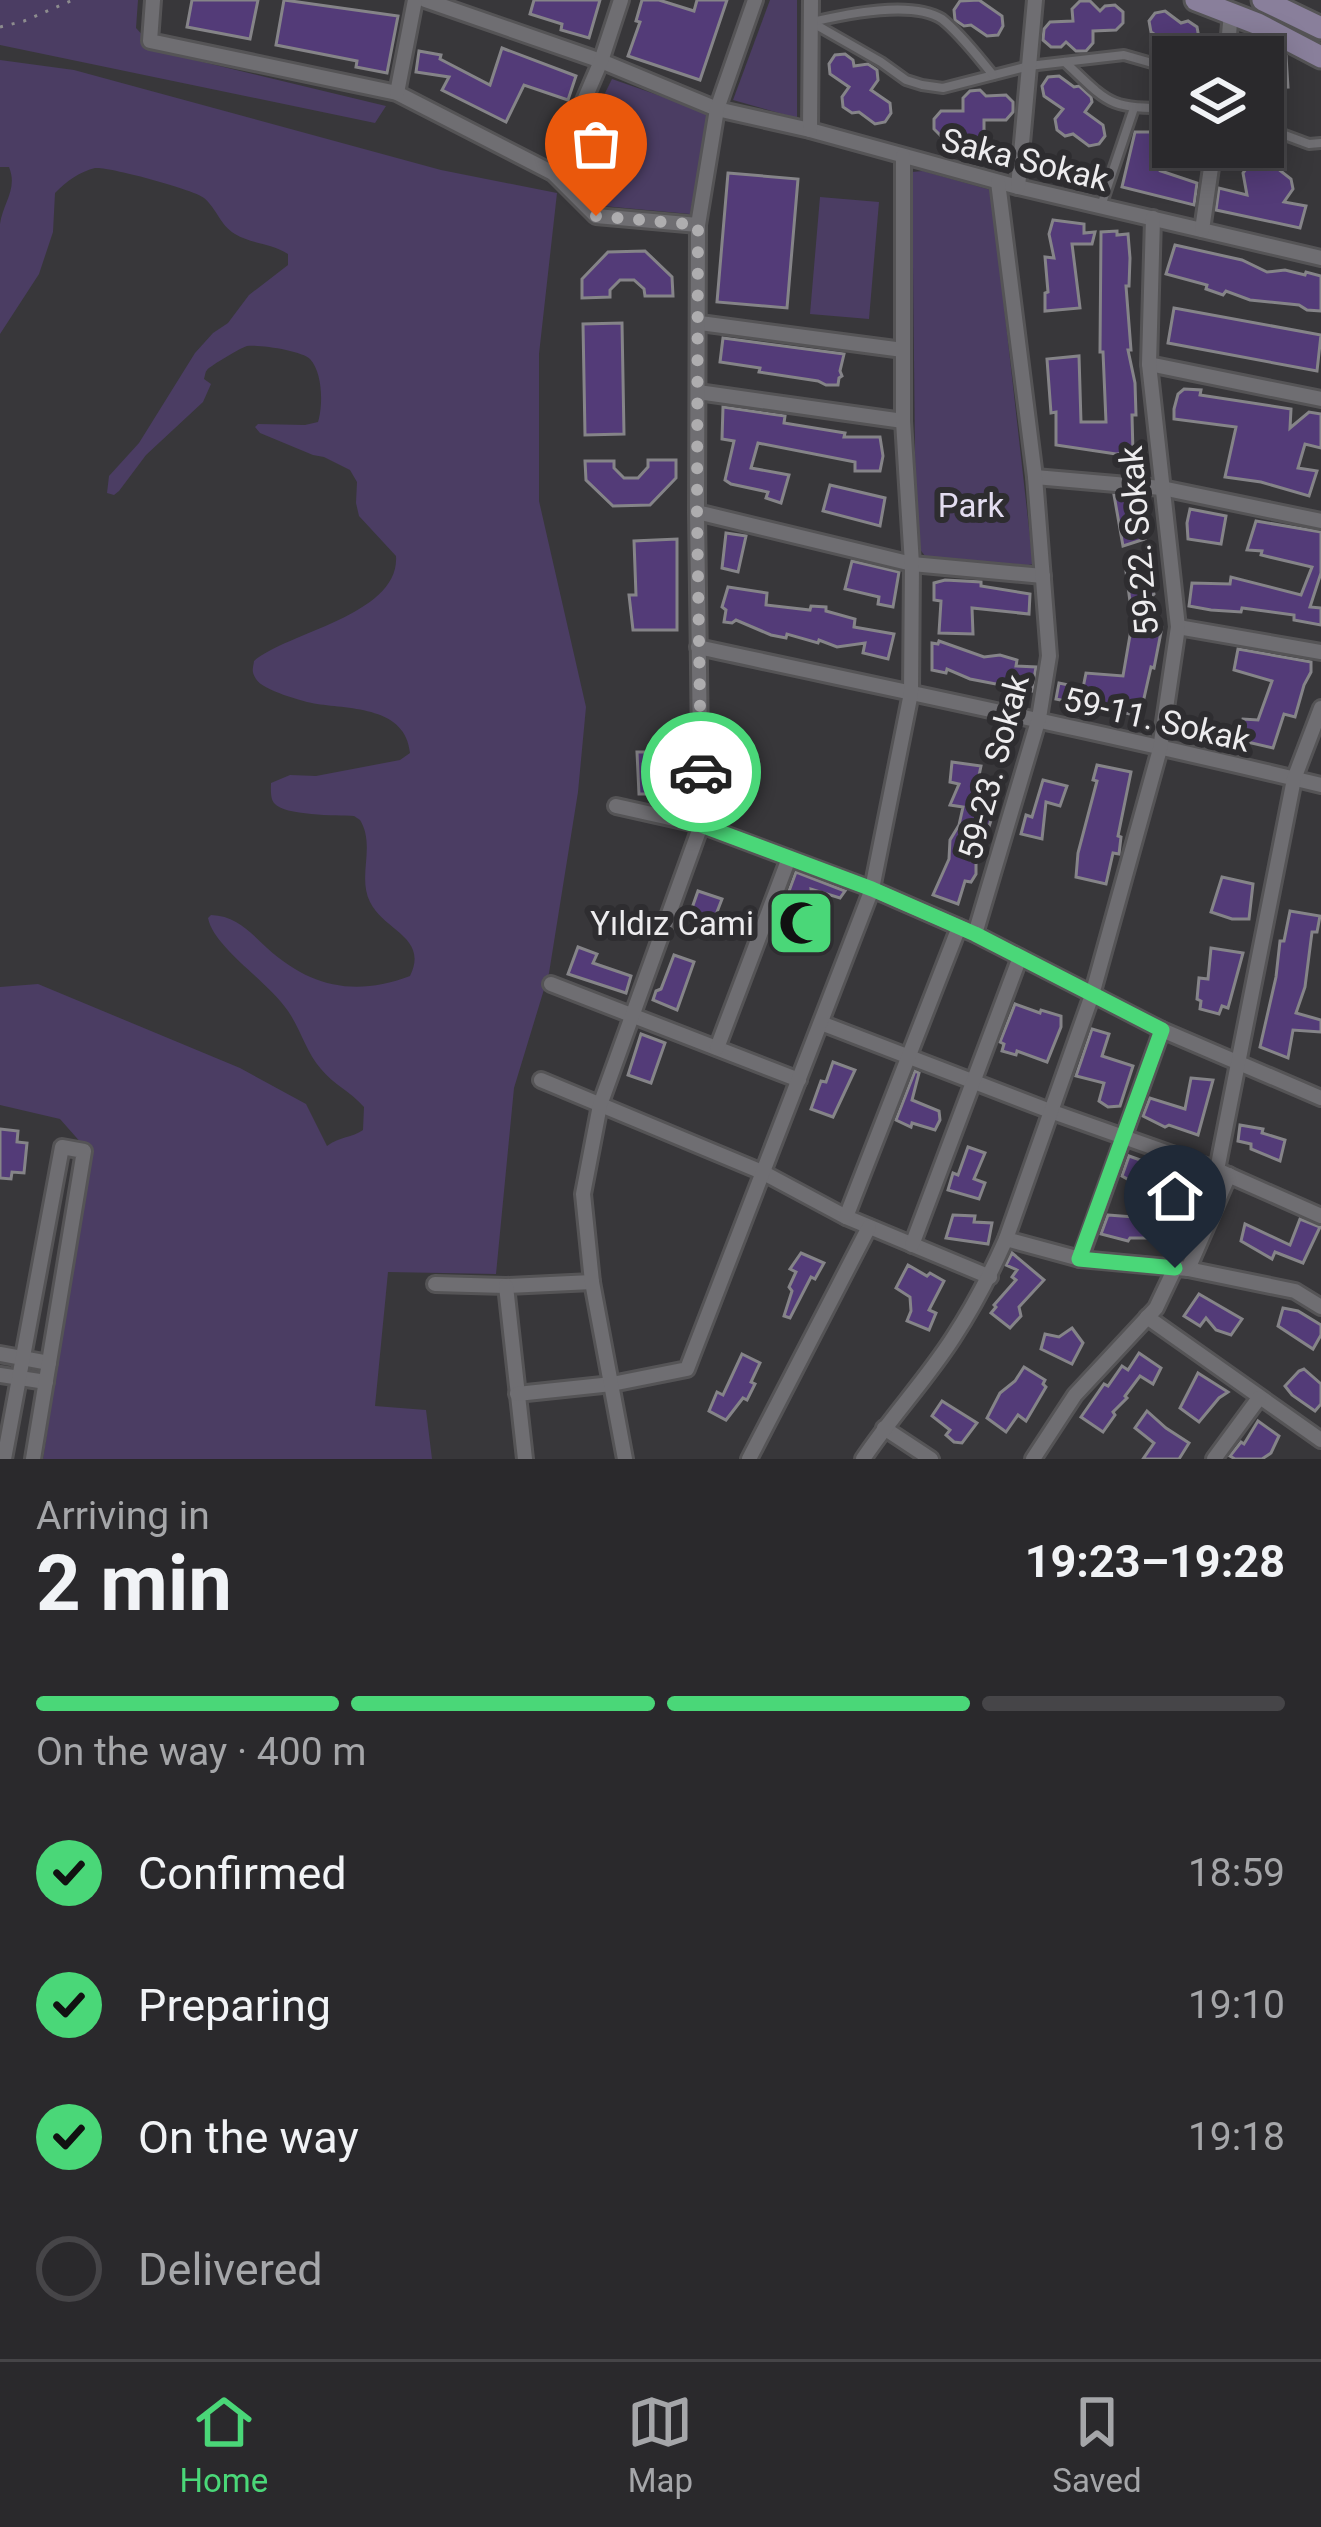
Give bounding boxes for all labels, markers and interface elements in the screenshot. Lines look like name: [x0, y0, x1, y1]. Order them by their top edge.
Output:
map controls: [1152, 36, 1284, 168]
button: layers: [1152, 36, 1284, 168]
pin: [545, 93, 647, 216]
icon: bag: [563, 111, 629, 177]
street label: Saka Sokak: [938, 120, 1112, 199]
street label: 59-22. Sokak: [1111, 444, 1166, 637]
park label: Park: [938, 486, 1005, 525]
street label: 59-23. Sokak: [950, 670, 1037, 864]
street label: 59-11. Sokak: [1060, 679, 1254, 760]
courier: [641, 712, 761, 832]
icon: car: [668, 739, 734, 805]
mosque icon: Yıldız Cami: [766, 888, 836, 958]
place label: Yıldız Cami: [590, 904, 754, 943]
pin: [1124, 1145, 1226, 1268]
icon: home: [1142, 1163, 1208, 1229]
text: Arriving in: [36, 1493, 210, 1539]
text: 19:23–19:28: [1025, 1535, 1285, 1588]
text: 2 min: [36, 1538, 232, 1629]
text: On the way · 400 m: [36, 1729, 367, 1775]
icon: check: [36, 1840, 102, 1906]
text: Confirmed: [138, 1847, 347, 1900]
text: 18:59: [1188, 1850, 1285, 1896]
icon: check: [36, 1972, 102, 2038]
text: Preparing: [138, 1979, 331, 2032]
text: 19:10: [1188, 1982, 1285, 2028]
icon: check: [36, 2104, 102, 2170]
text: On the way: [138, 2111, 359, 2164]
text: 19:18: [1188, 2114, 1285, 2160]
text: Delivered: [138, 2243, 323, 2296]
tab: Home: [180, 2389, 268, 2500]
tab: Map: [627, 2389, 693, 2500]
tab: Saved: [1052, 2389, 1142, 2500]

